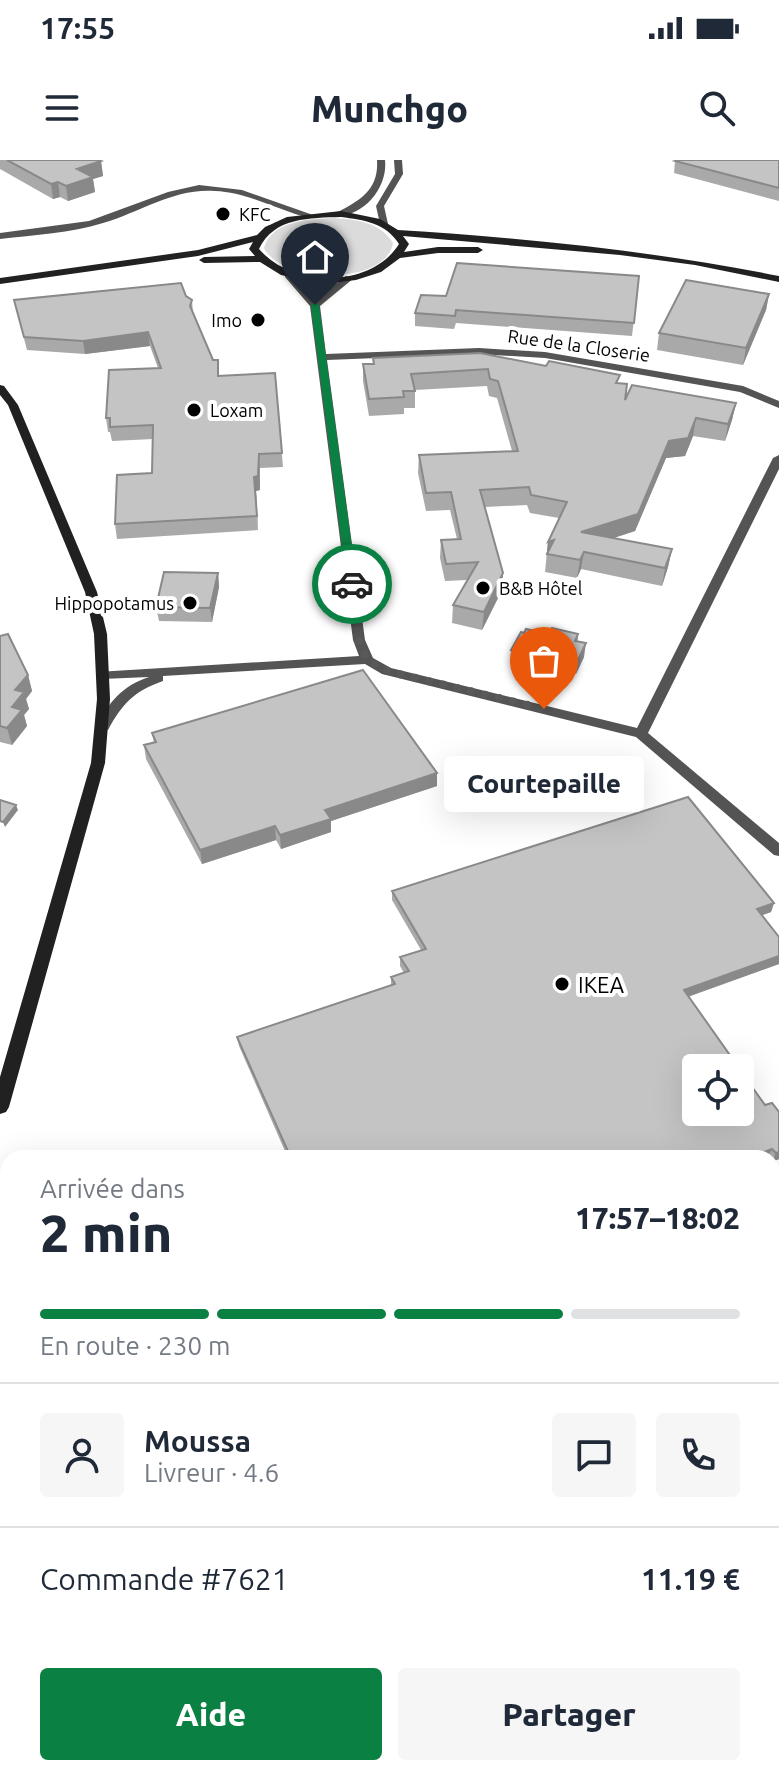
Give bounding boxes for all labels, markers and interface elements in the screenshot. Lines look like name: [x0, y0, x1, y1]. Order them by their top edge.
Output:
text: 17:55: [40, 11, 115, 45]
icon: menu: [40, 86, 84, 130]
icon: search: [695, 86, 739, 130]
text: Munchgo: [311, 88, 468, 129]
place label: KFC: [239, 204, 270, 224]
marker: KFC: [214, 205, 232, 223]
pin: [281, 223, 349, 305]
icon: home: [293, 235, 337, 279]
place label: Imo: [211, 310, 242, 330]
marker: Imo: [249, 311, 267, 329]
street label: Rue de la Closerie: [507, 325, 651, 365]
place label: Loxam: [210, 400, 263, 420]
marker: Loxam: [185, 401, 203, 419]
courier: [312, 544, 392, 624]
icon: car: [330, 562, 374, 606]
place label: B&B Hôtel: [499, 578, 583, 598]
marker: B&B Hôtel: [474, 579, 492, 597]
place label: Hippopotamus: [55, 593, 174, 613]
marker: Hippopotamus: [181, 594, 199, 612]
pin: [510, 627, 578, 709]
icon: bag: [522, 639, 566, 683]
callout: Courtepaille: [444, 757, 644, 813]
text: Courtepaille: [467, 769, 621, 798]
place label: IKEA: [578, 972, 625, 997]
marker: IKEA: [553, 975, 571, 993]
map controls: [682, 1054, 754, 1126]
button: locate: [682, 1054, 754, 1126]
text: Arrivée dans: [40, 1174, 185, 1203]
text: 17:57–18:02: [575, 1201, 740, 1235]
text: 2 min: [40, 1204, 172, 1262]
text: En route · 230 m: [40, 1331, 230, 1360]
button: person: [40, 1413, 124, 1497]
button: chat: [552, 1413, 636, 1497]
button: phone: [656, 1413, 740, 1497]
text: Moussa: [144, 1424, 251, 1458]
text: Livreur · 4.6: [144, 1458, 279, 1487]
text: Commande #7621: [40, 1562, 289, 1596]
text: 11.19 €: [641, 1562, 740, 1596]
button: Aide: [40, 1668, 382, 1760]
button: Partager: [398, 1668, 740, 1760]

